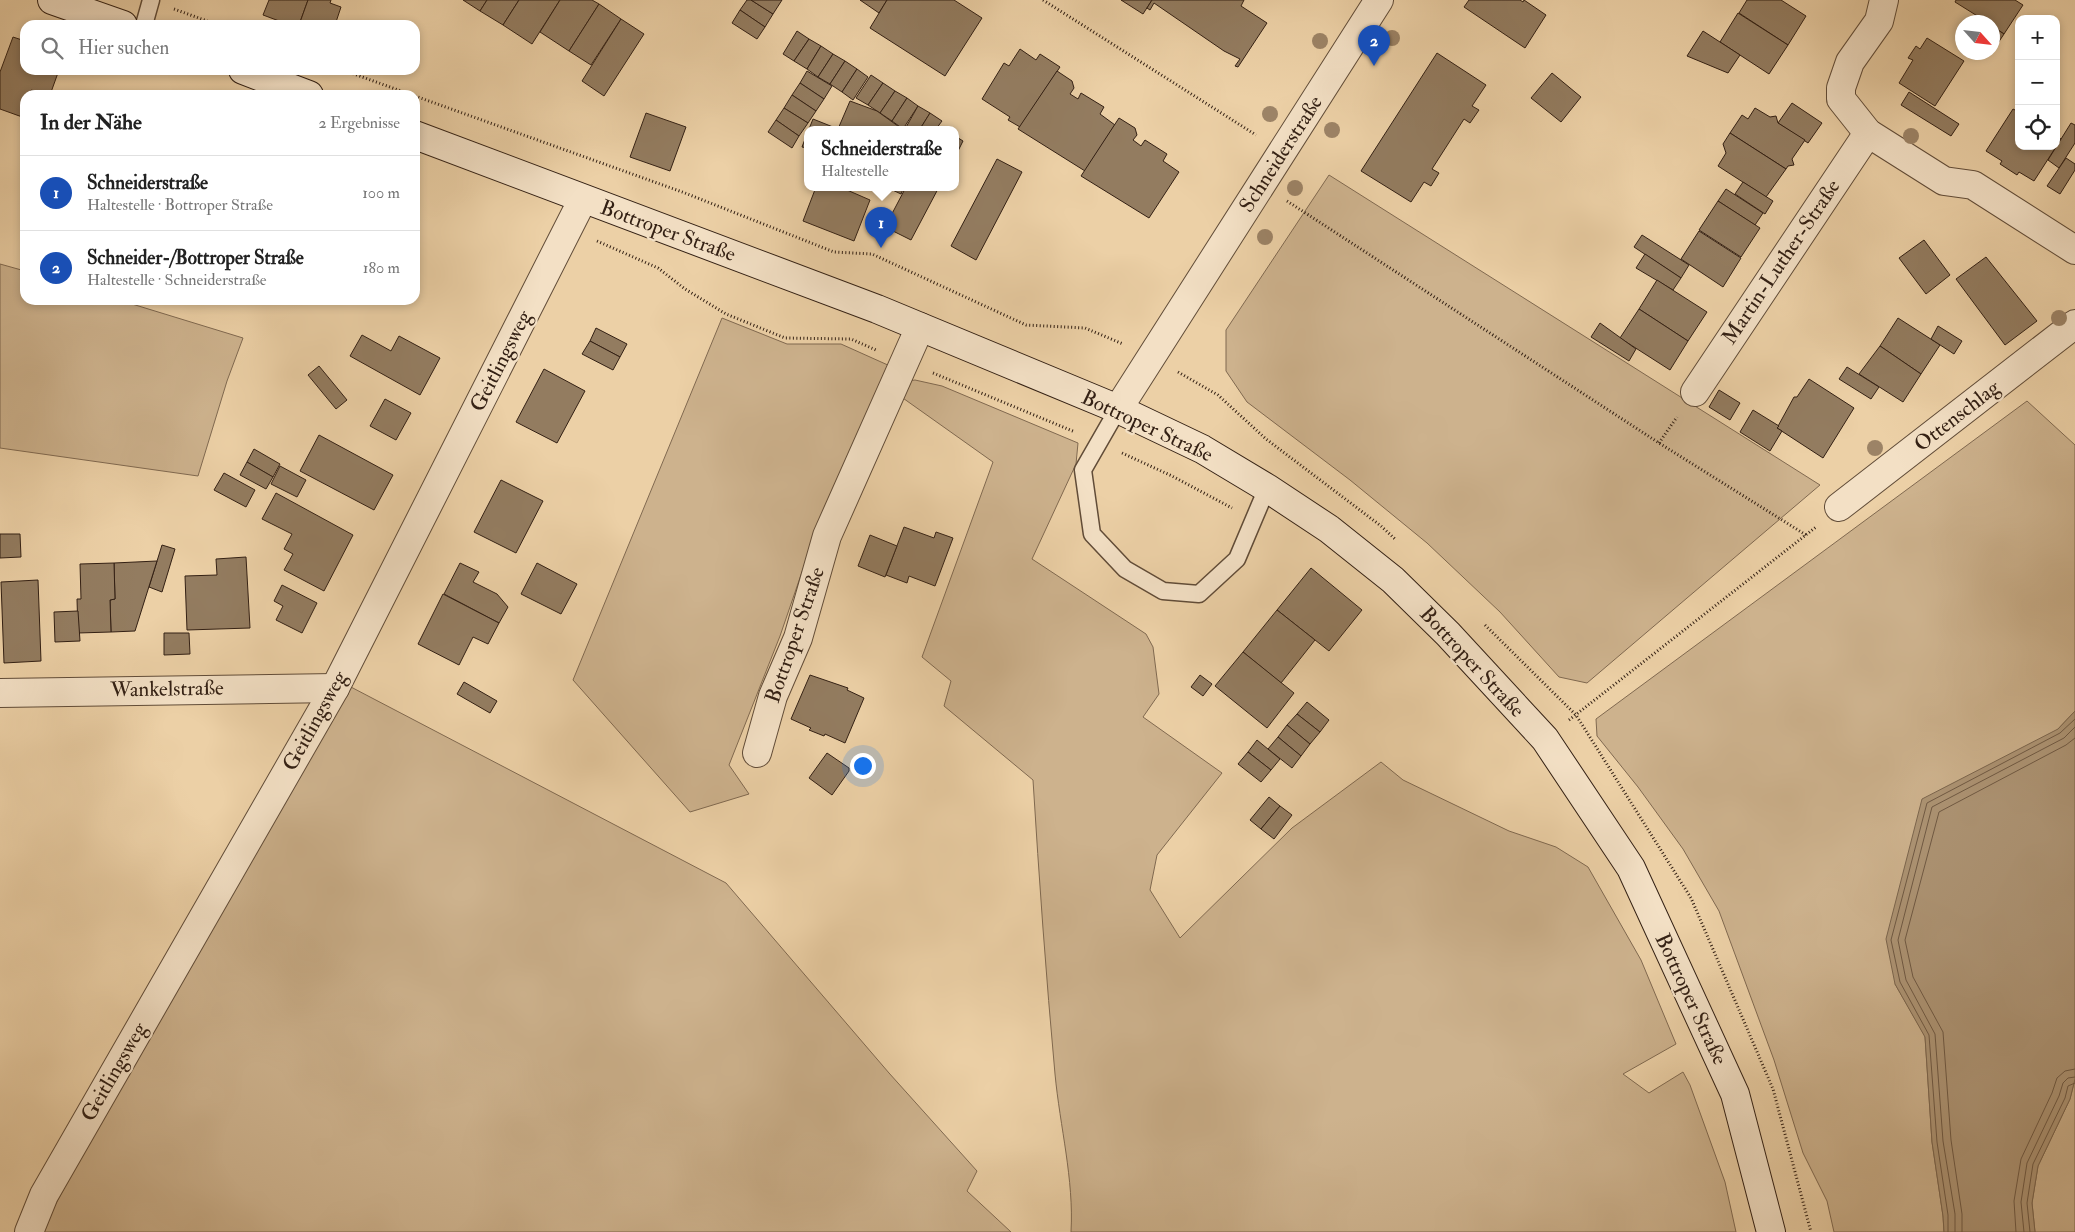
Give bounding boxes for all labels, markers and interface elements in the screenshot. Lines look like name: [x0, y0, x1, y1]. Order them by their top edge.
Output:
north arrow: [1955, 15, 2000, 60]
map controls: [2015, 15, 2060, 150]
button: +: [2015, 15, 2060, 60]
search box: [20, 20, 420, 75]
pin: 2: [1358, 25, 1390, 66]
icon: search: [38, 34, 66, 62]
text: Hier suchen: [78, 36, 169, 60]
button: −: [2015, 60, 2060, 105]
street label: Schneiderstraße: [1233, 90, 1329, 217]
button: locate: [2015, 105, 2060, 150]
text: In der Nähe: [40, 109, 142, 136]
text: 2 Ergebnisse: [319, 113, 400, 133]
popup: [804, 126, 959, 191]
text: Schneiderstraße: [821, 137, 942, 161]
text: Haltestelle: [821, 161, 889, 181]
text: Schneiderstraße: [87, 171, 208, 195]
street label: Martin-Luther-Straße: [1716, 174, 1846, 350]
text: 1: [53, 183, 59, 203]
text: 100 m: [362, 183, 400, 203]
street label: Bottroper Straße: [597, 194, 740, 268]
text: Haltestelle · Bottroper Straße: [87, 195, 273, 215]
pin: 1: [865, 207, 897, 248]
text: Schneider-/Bottroper Straße: [87, 246, 304, 270]
text: 2: [52, 258, 60, 278]
text: 180 m: [363, 258, 400, 278]
text: Haltestelle · Schneiderstraße: [87, 270, 267, 290]
street label: Geitlingsweg: [464, 305, 538, 416]
street label: Ottenschlag: [1909, 374, 2006, 458]
street label: Bottroper Straße: [1077, 384, 1217, 468]
street label: Bottroper Straße: [759, 563, 831, 707]
street label: Bottroper Straße: [1414, 601, 1530, 723]
street label: Geitlingsweg: [277, 666, 354, 776]
street label: Wankelstraße: [109, 675, 224, 704]
your location: [850, 753, 876, 779]
street label: Bottroper Straße: [1649, 929, 1733, 1069]
street label: Geitlingsweg: [75, 1017, 154, 1126]

